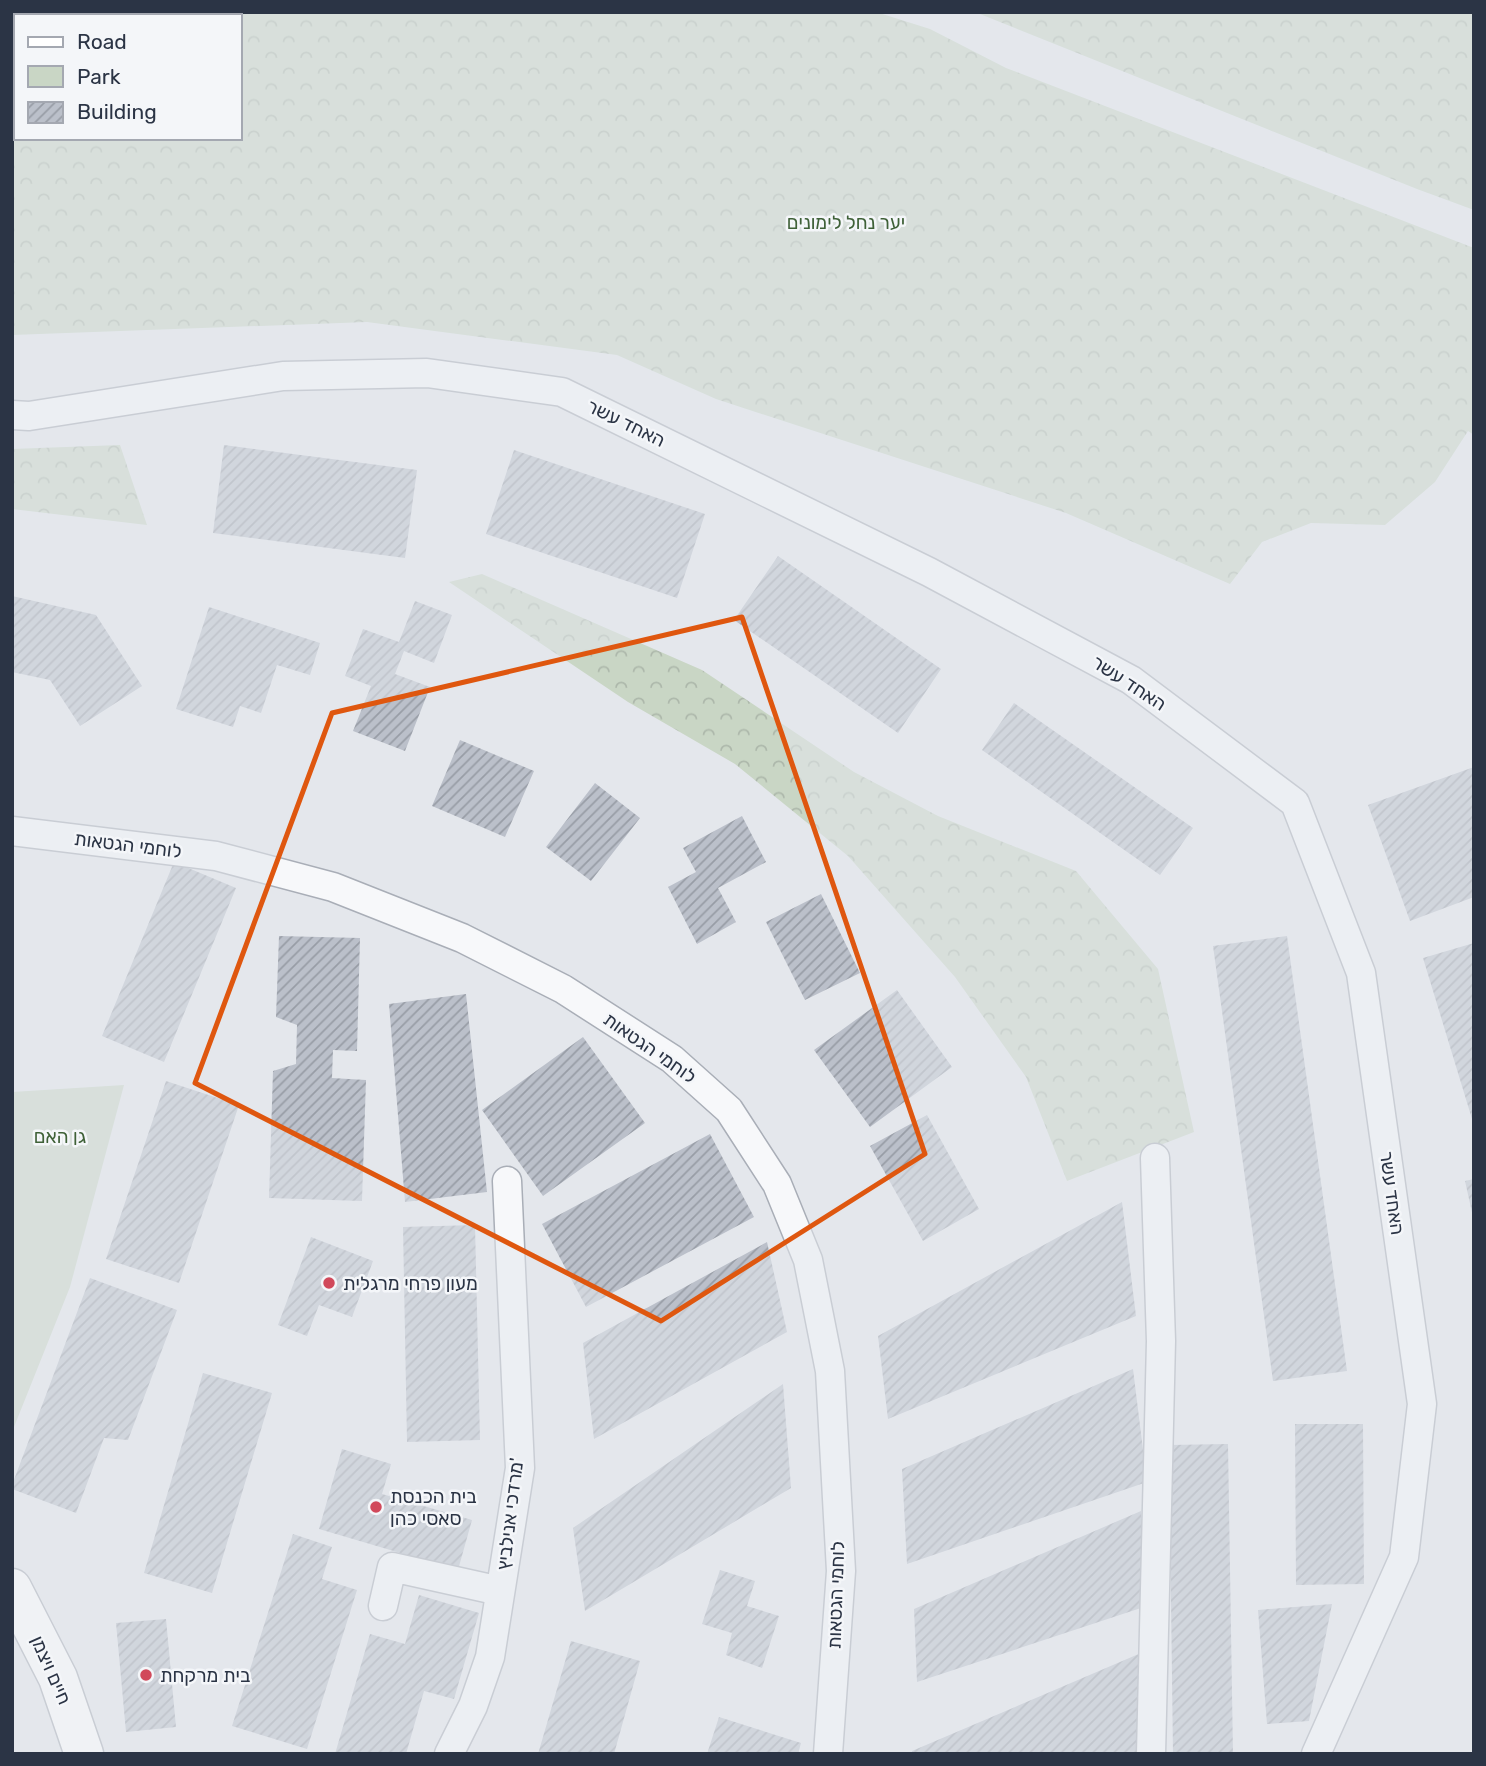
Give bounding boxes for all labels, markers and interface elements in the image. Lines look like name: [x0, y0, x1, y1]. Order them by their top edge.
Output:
legend: [14, 14, 242, 140]
text: Road: [77, 29, 127, 54]
text: Park: [77, 64, 121, 89]
text: Building: [77, 99, 157, 124]
park label: יער נחל לימונים: [787, 211, 905, 234]
street label: האחד עשר: [583, 394, 669, 452]
street label: האחד עשר: [1087, 650, 1171, 716]
street label: לוחמי הגטאות: [73, 827, 183, 863]
street label: לוחמי הגטאות: [599, 1008, 701, 1088]
park label: גן האם: [34, 1125, 86, 1148]
street label: האחד עשר: [1375, 1150, 1409, 1236]
place label: מעון פרחי מרגלית: [343, 1272, 478, 1295]
marker: מעון פרחי מרגלית: [321, 1275, 337, 1291]
street label: מרדכי אנילביץ': [492, 1456, 528, 1572]
place label: בית הכנסת סאסי כהן: [390, 1485, 477, 1530]
marker: בית הכנסת סאסי כהן: [368, 1499, 384, 1515]
street label: לוחמי הגטאות: [823, 1541, 849, 1649]
street label: חיים ויצמן: [26, 1632, 76, 1708]
place label: בית מרקחת: [160, 1664, 250, 1687]
marker: בית מרקחת: [138, 1667, 154, 1683]

